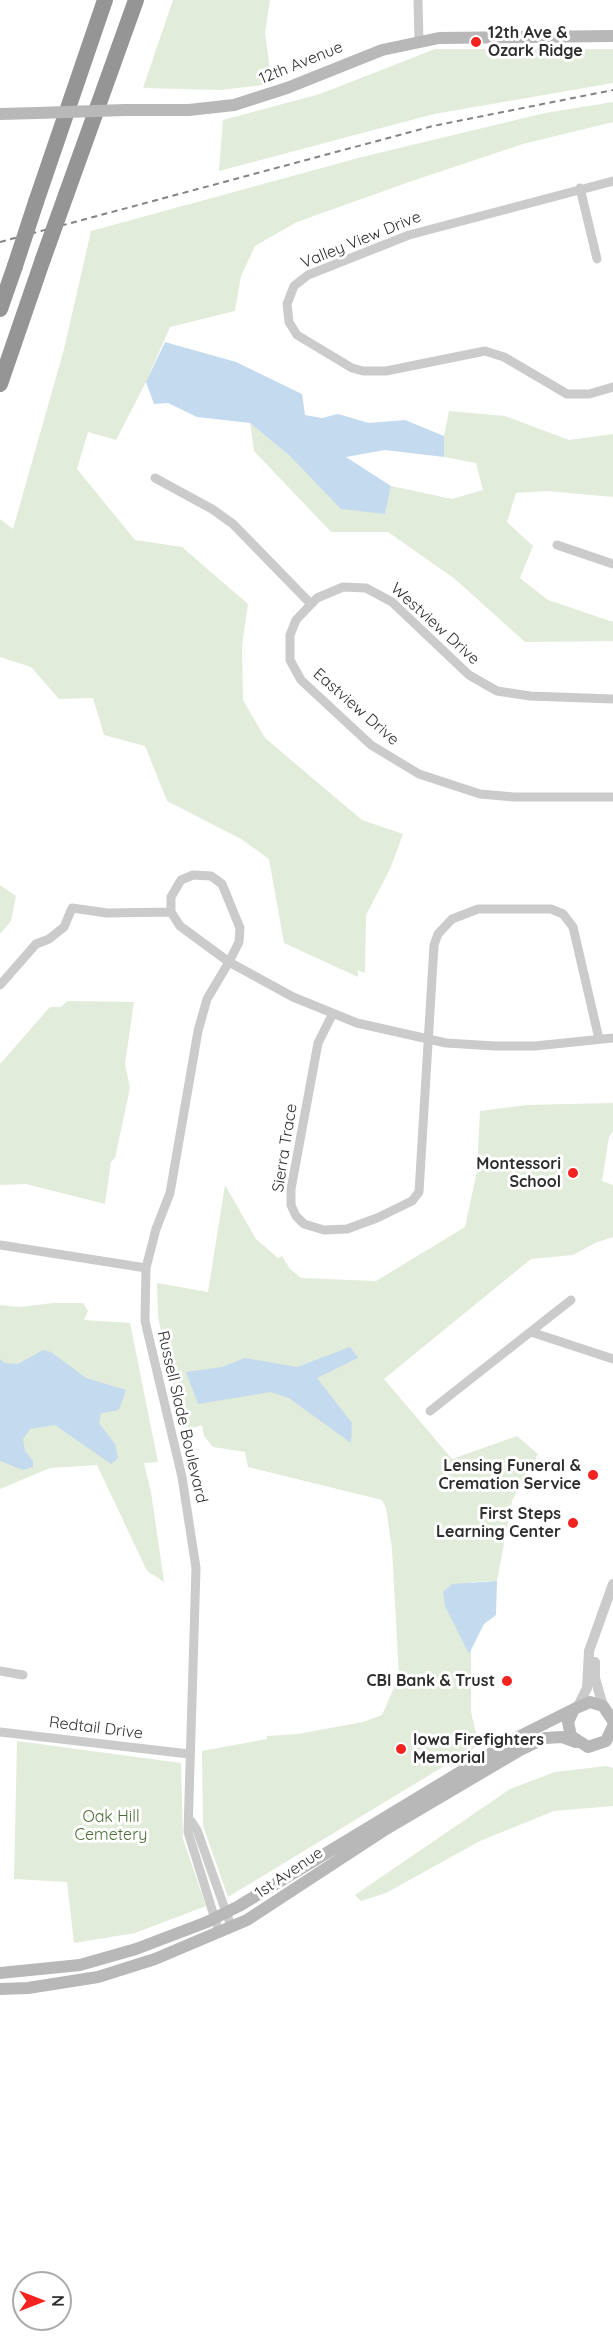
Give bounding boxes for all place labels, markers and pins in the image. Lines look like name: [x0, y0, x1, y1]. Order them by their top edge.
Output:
place label: 12th Ave & Ozark Ridge: [488, 23, 583, 61]
marker: 12th Ave & Ozark Ridge: [469, 35, 483, 49]
place label: Montessori School: [476, 1154, 561, 1192]
marker: Montessori School: [566, 1166, 580, 1180]
place label: Lensing Funeral & Cremation Service: [439, 1456, 581, 1494]
marker: Lensing Funeral & Cremation Service: [586, 1468, 600, 1482]
place label: First Steps Learning Center: [436, 1504, 561, 1542]
marker: First Steps Learning Center: [566, 1516, 580, 1530]
place label: CBI Bank & Trust: [366, 1671, 495, 1691]
marker: CBI Bank & Trust: [500, 1674, 514, 1688]
place label: Iowa Firefighters Memorial: [413, 1730, 544, 1768]
marker: Iowa Firefighters Memorial: [394, 1742, 408, 1756]

